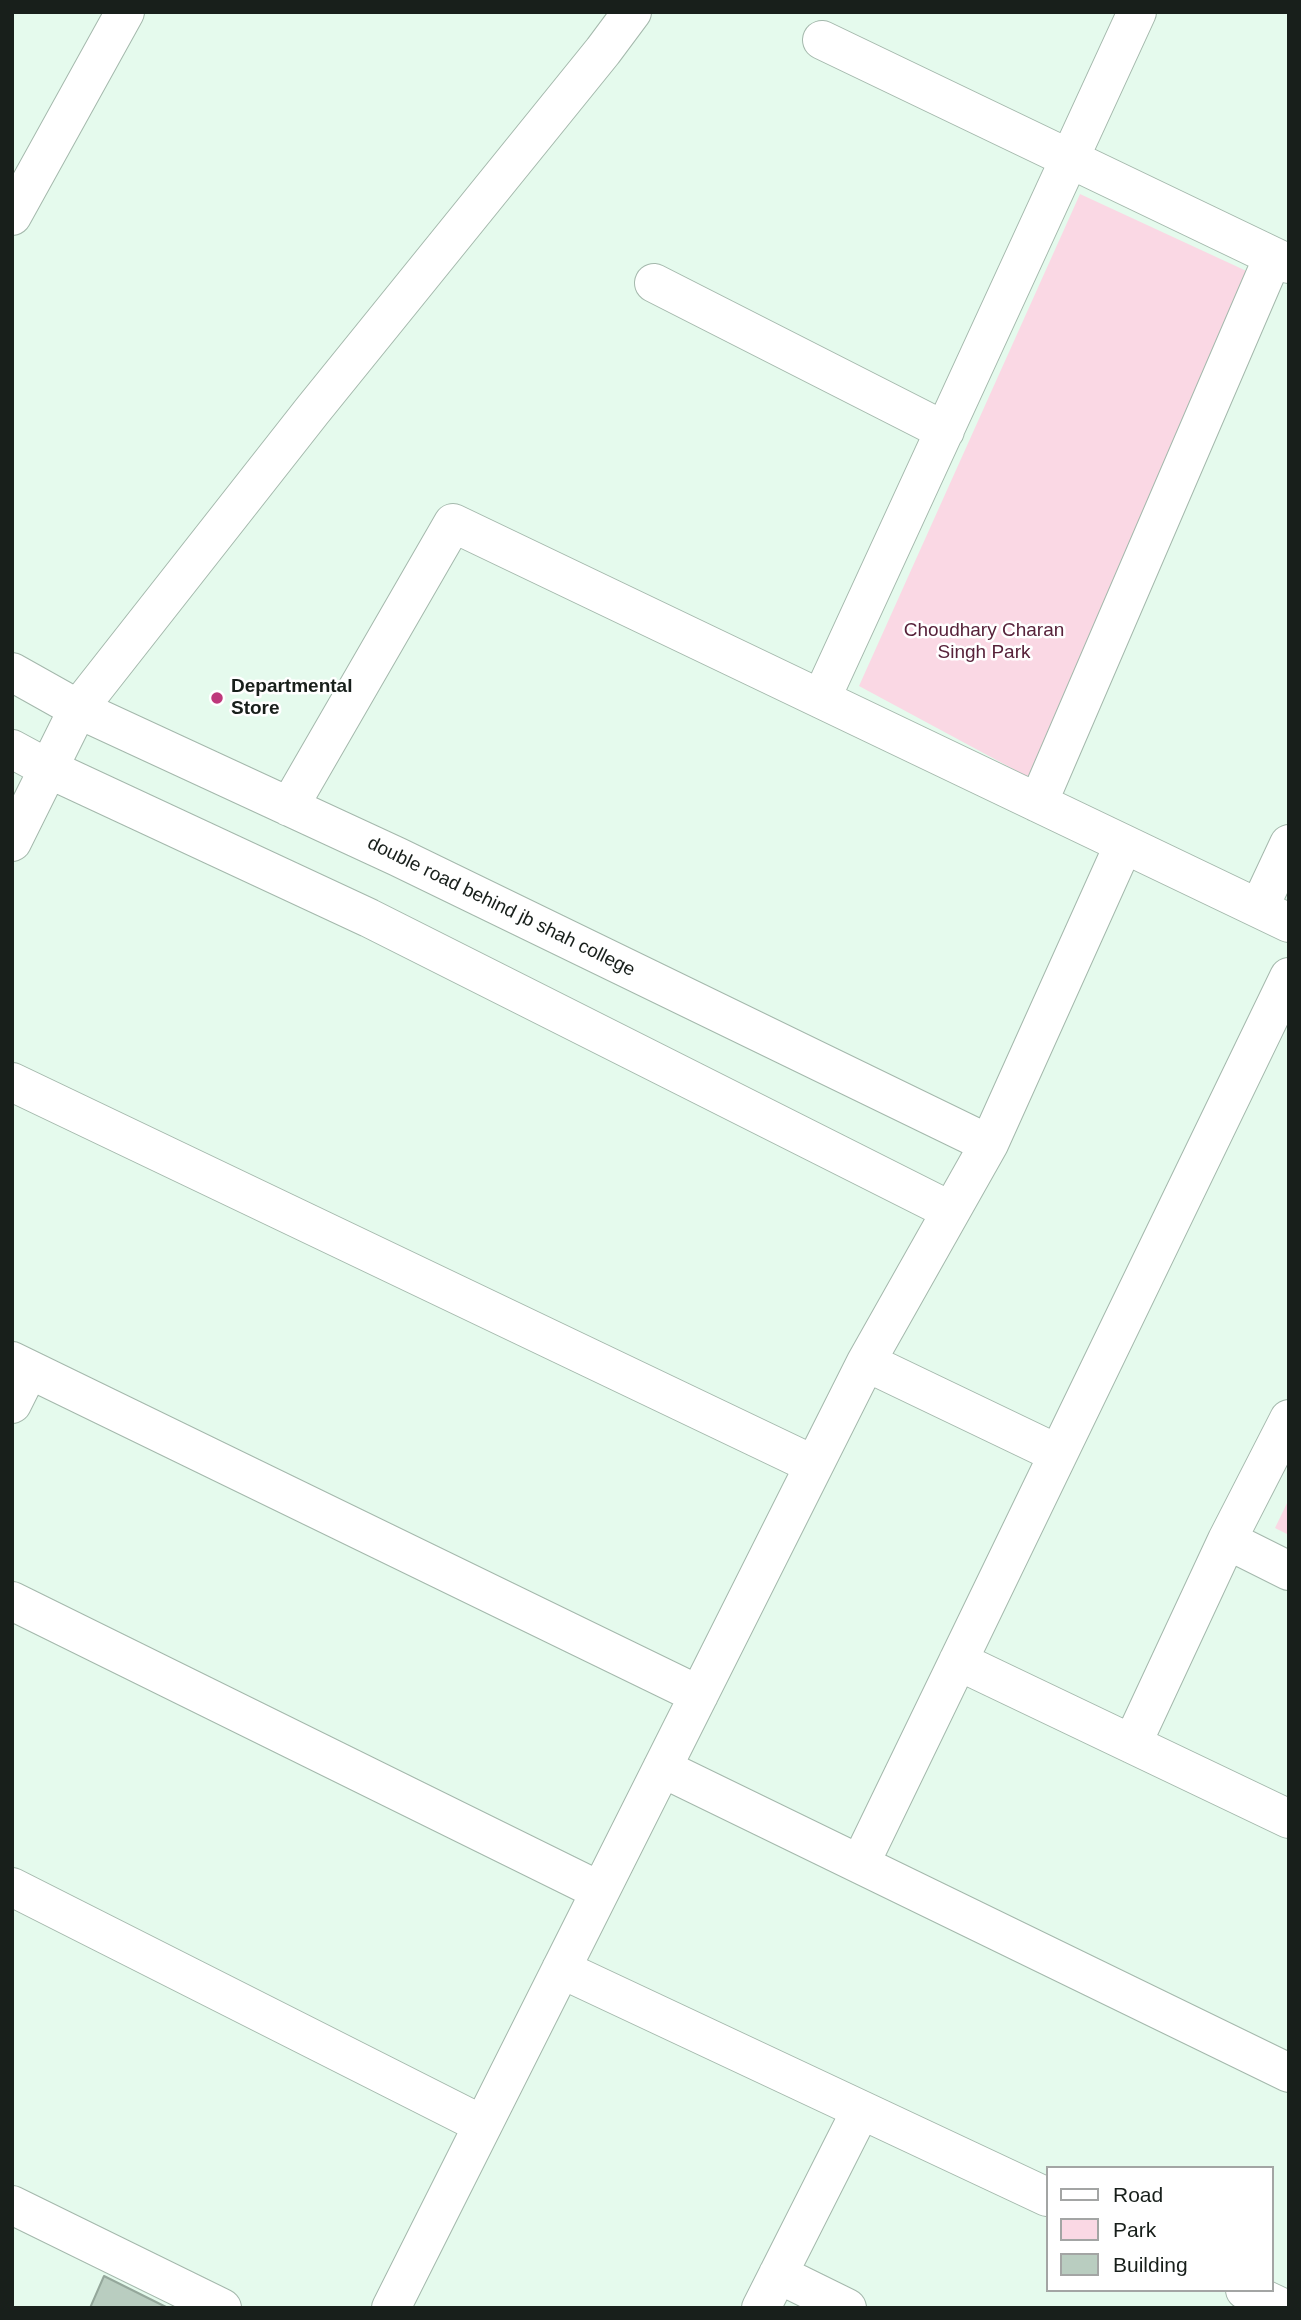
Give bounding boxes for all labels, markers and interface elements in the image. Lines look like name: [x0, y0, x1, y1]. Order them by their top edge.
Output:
park label: Choudhary Charan Singh Park: [904, 620, 1064, 664]
place label: Departmental Store: [231, 676, 352, 720]
marker: Departmental Store: [209, 690, 225, 706]
street label: double road behind jb shah college: [364, 832, 638, 982]
legend: [1046, 2166, 1273, 2292]
text: Road: [1113, 2183, 1163, 2206]
text: Park: [1113, 2218, 1156, 2241]
text: Building: [1113, 2253, 1188, 2276]

